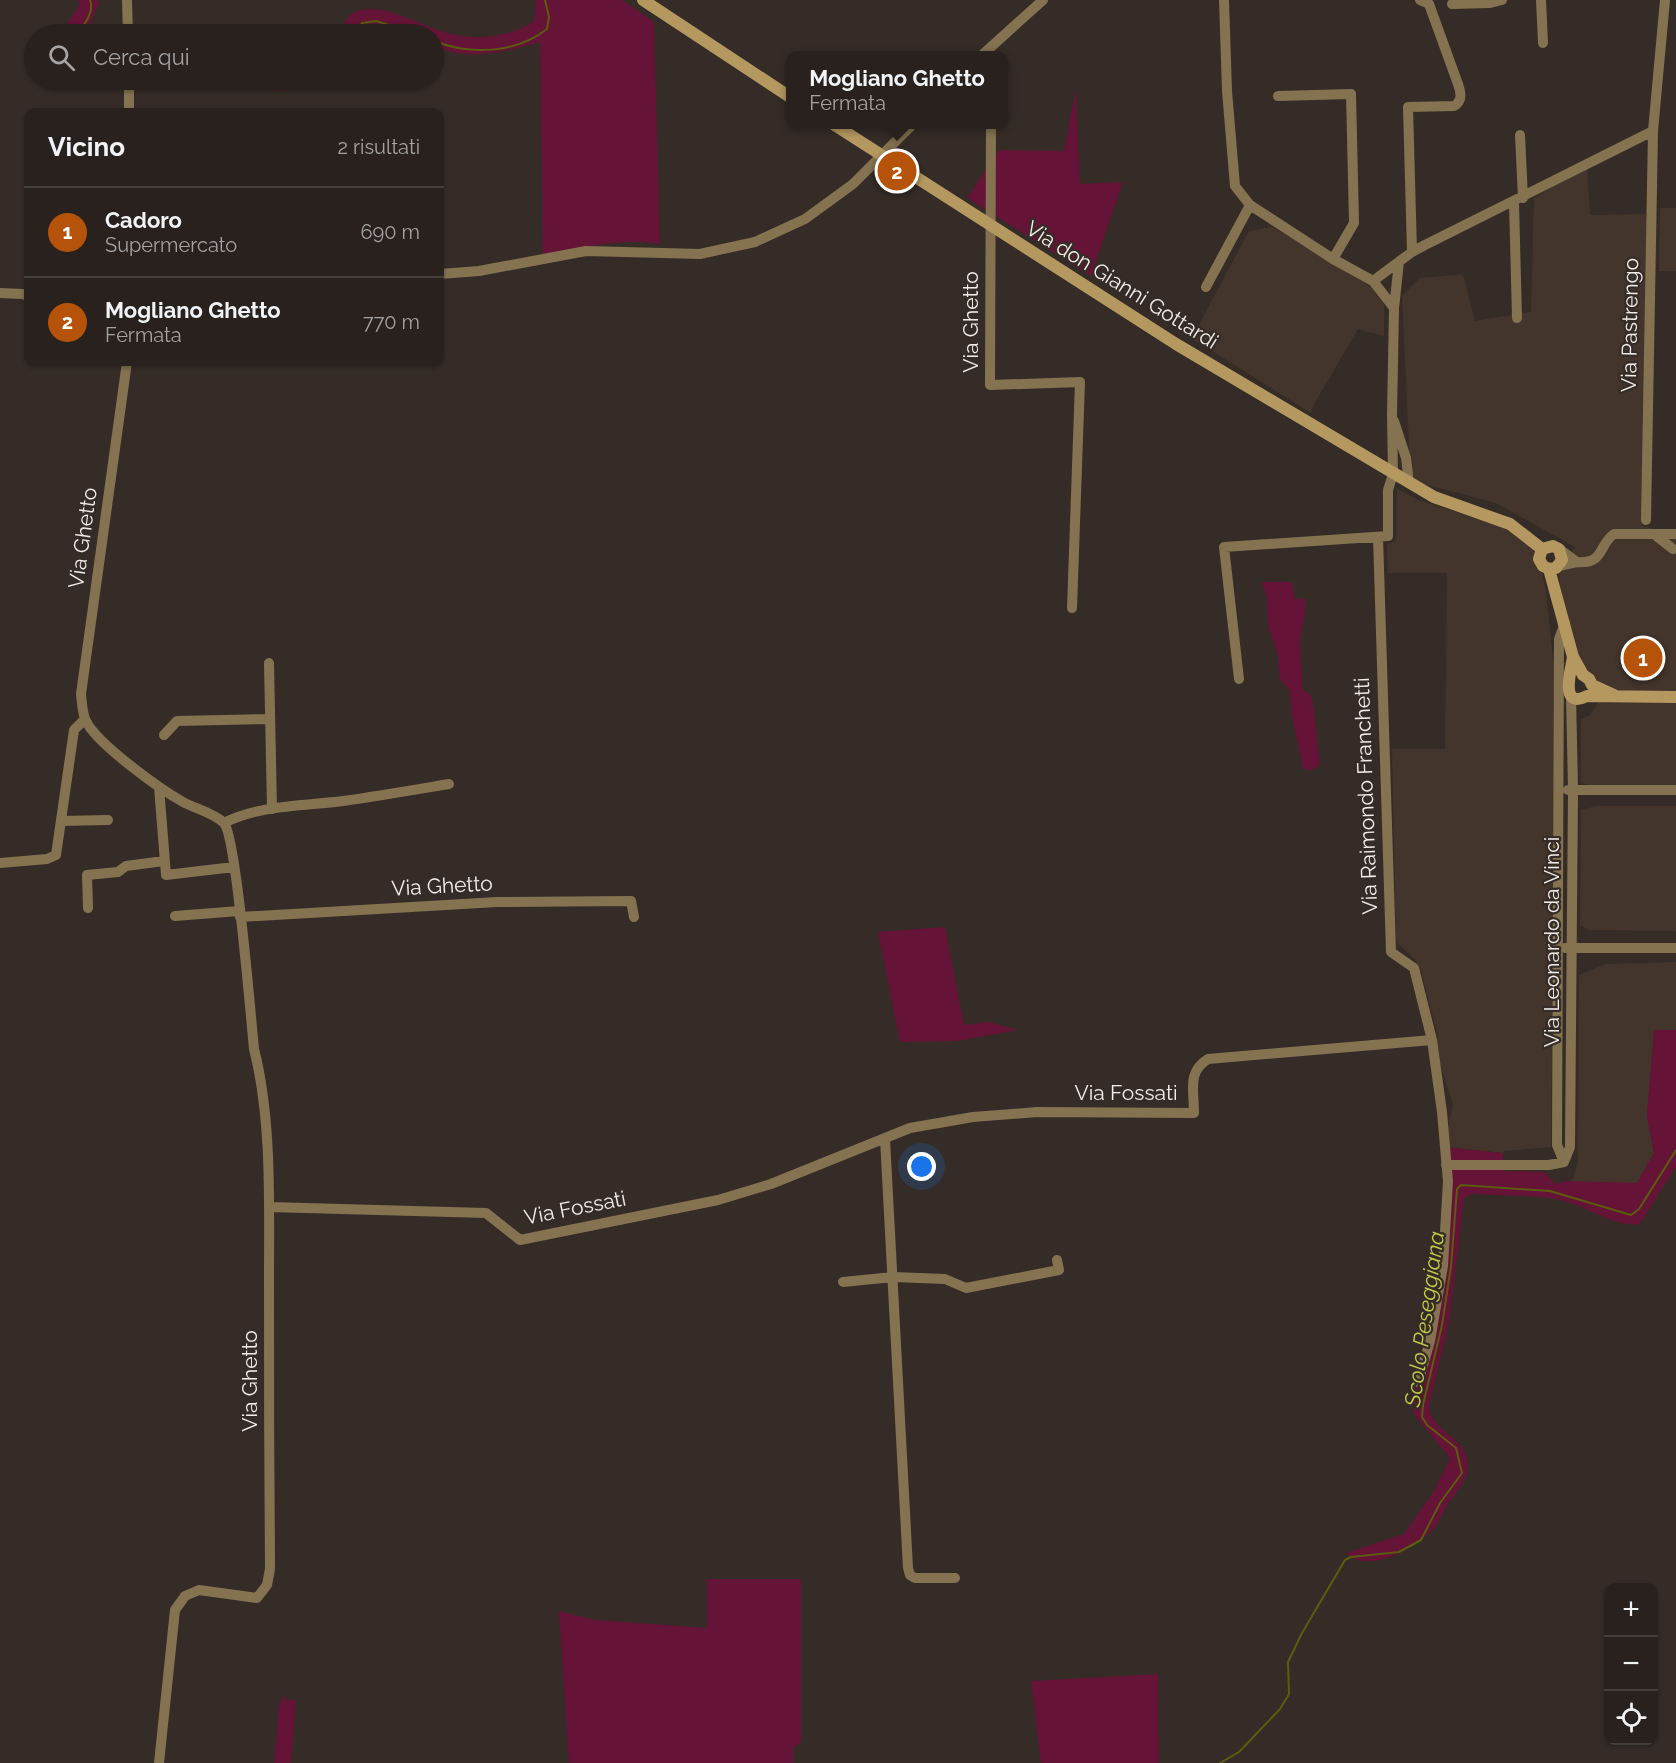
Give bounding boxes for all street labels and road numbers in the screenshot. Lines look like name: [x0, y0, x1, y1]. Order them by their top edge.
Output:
street label: Via don Gianni Gottardi: [1022, 215, 1223, 354]
street label: Via Pastrengo: [1616, 258, 1643, 392]
street label: Via Ghetto: [958, 271, 983, 373]
street label: Via Ghetto: [63, 486, 102, 590]
street label: Via Raimondo Franchetti: [1349, 677, 1382, 915]
street label: Via Leonardo da Vinci: [1539, 837, 1564, 1047]
street label: Via Ghetto: [391, 870, 493, 901]
street label: Via Fossati: [1074, 1080, 1178, 1105]
street label: Via Fossati: [522, 1185, 628, 1230]
street label: Via Ghetto: [237, 1330, 262, 1432]

